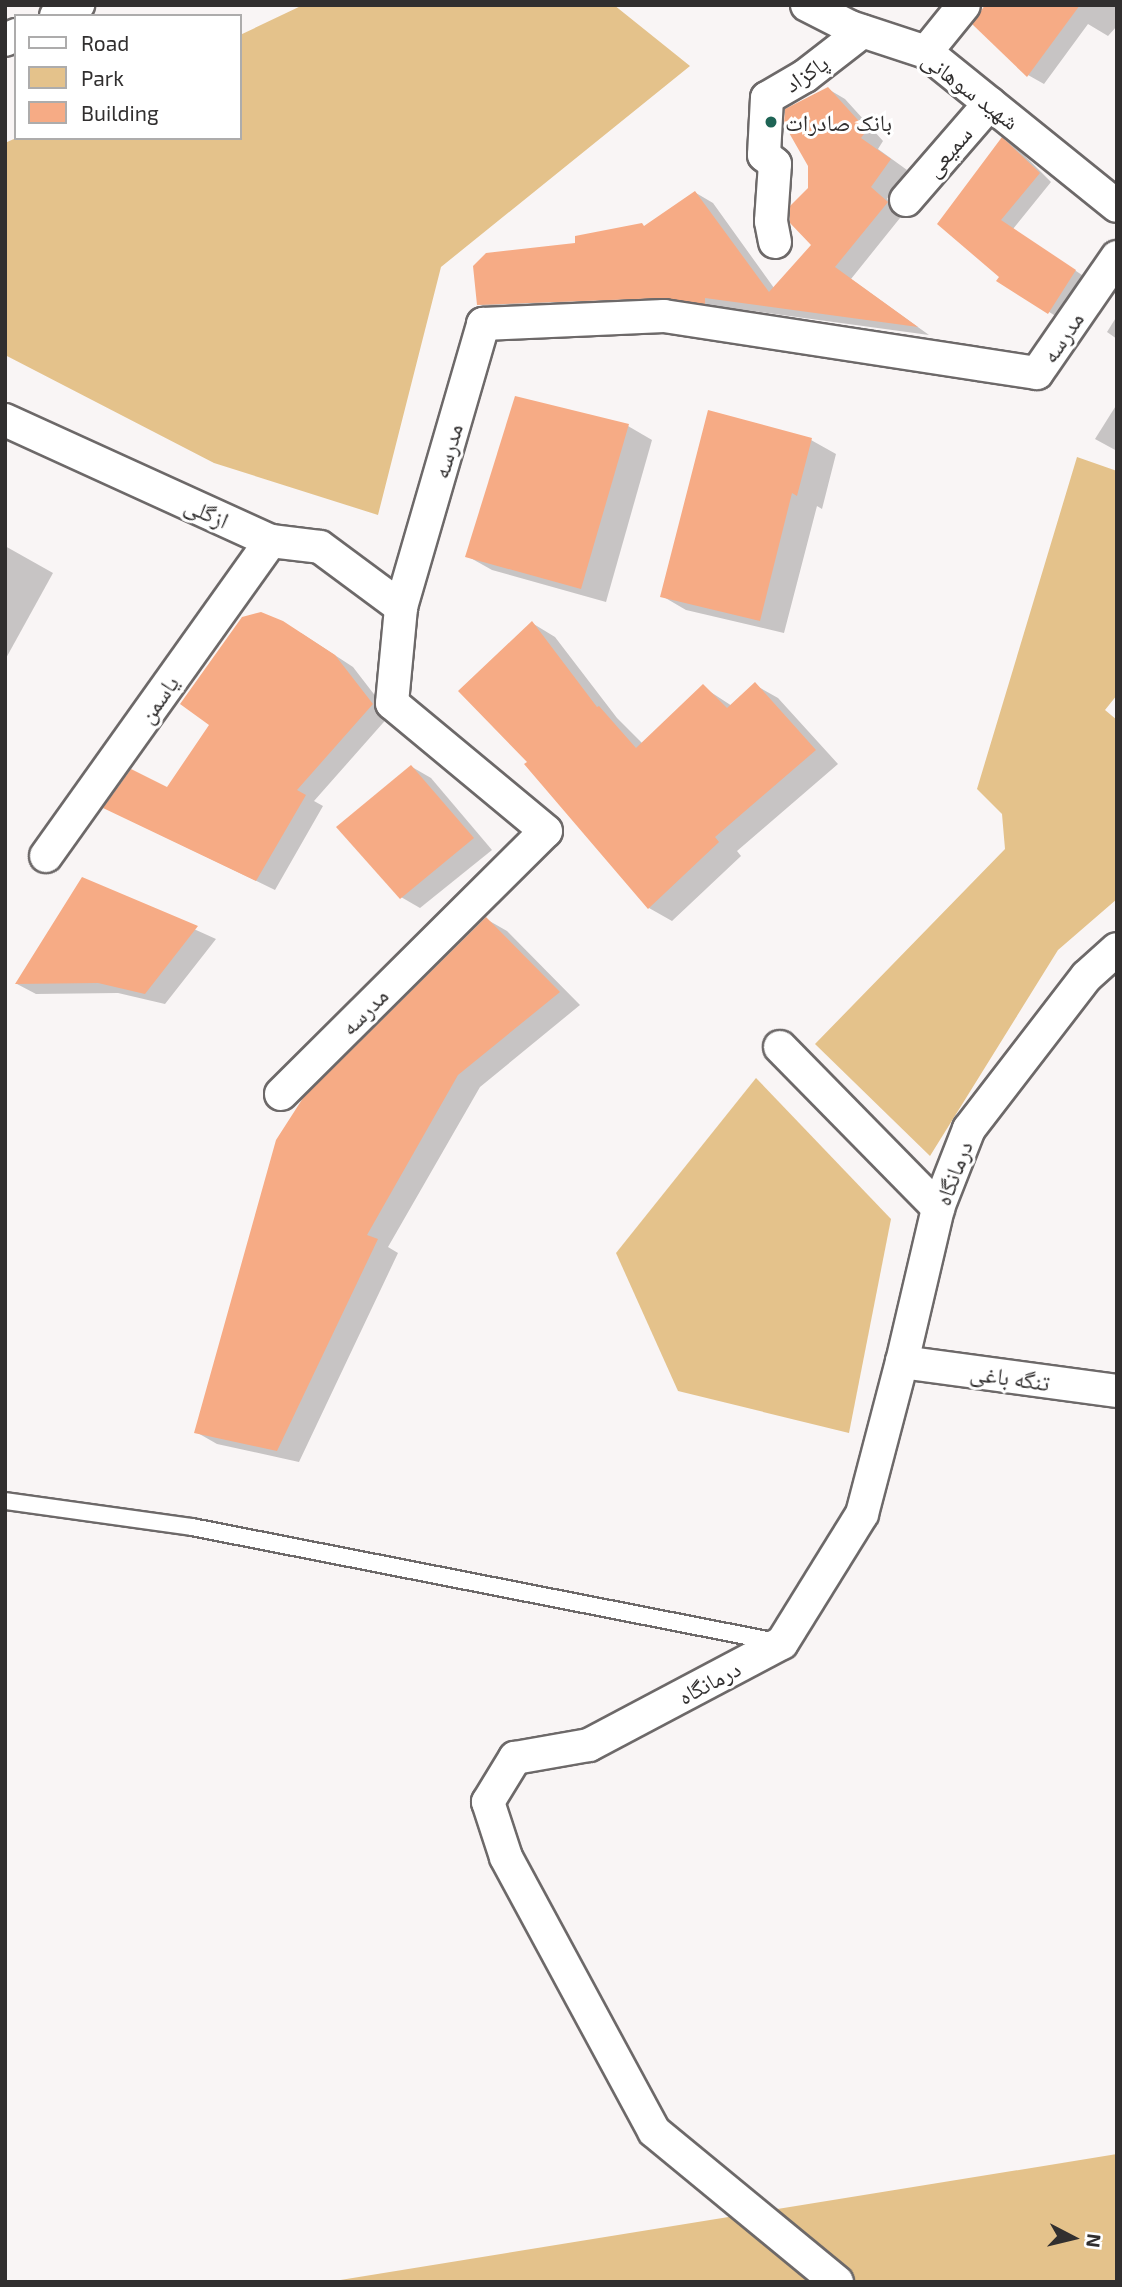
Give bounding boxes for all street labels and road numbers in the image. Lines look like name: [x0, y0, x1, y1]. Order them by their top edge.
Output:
street label: شهید سوهانی: [917, 45, 1025, 135]
street label: پاکزاد: [779, 48, 833, 98]
street label: سمیعی: [918, 120, 978, 182]
street label: مدرسه: [1035, 306, 1089, 368]
street label: مدرسه: [426, 420, 468, 482]
street label: ازگلی: [181, 490, 233, 534]
street label: یاسمن: [132, 670, 184, 728]
street label: مدرسه: [335, 982, 393, 1040]
street label: درمانگاه: [928, 1137, 978, 1209]
street label: تنگه باغی: [968, 1358, 1052, 1396]
street label: درمانگاه: [673, 1654, 745, 1710]

